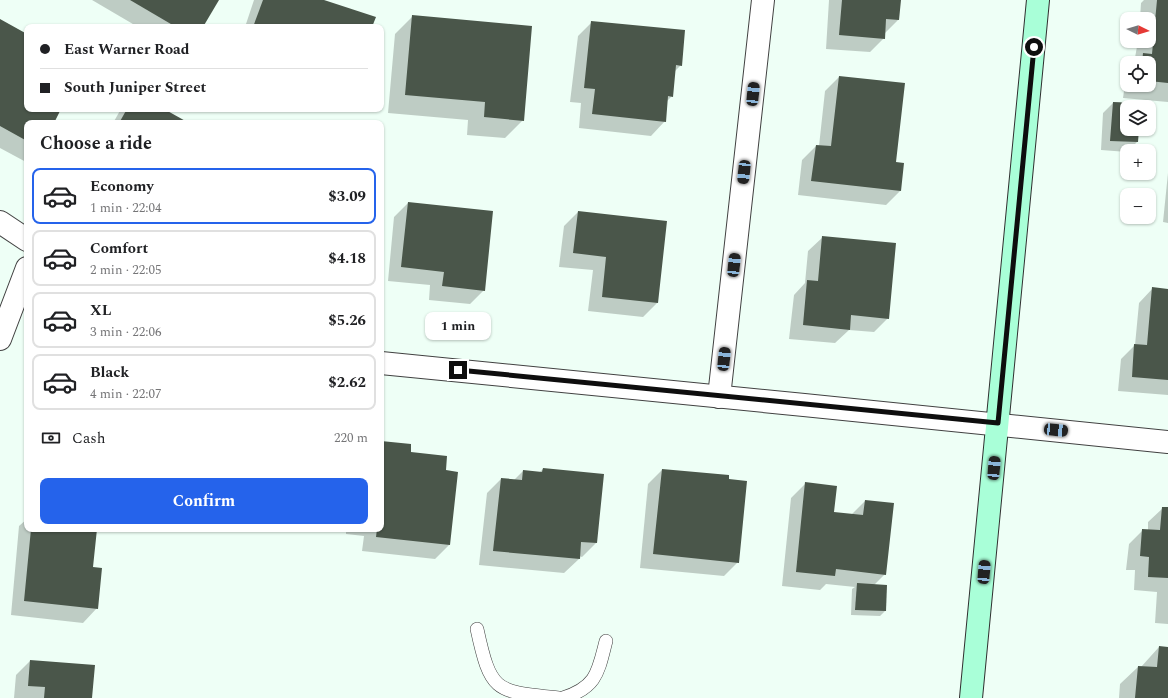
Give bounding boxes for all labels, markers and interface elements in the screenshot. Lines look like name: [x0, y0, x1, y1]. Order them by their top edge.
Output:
north arrow: [1120, 12, 1156, 48]
map controls: [1120, 12, 1156, 224]
text: East Warner Road: [64, 38, 190, 61]
route start: [1025, 38, 1043, 56]
button: locate: [1120, 56, 1156, 92]
text: South Juniper Street: [64, 76, 206, 99]
car: [746, 81, 760, 107]
button: layers: [1120, 100, 1156, 136]
text: Choose a ride: [40, 130, 152, 157]
button: +: [1120, 144, 1156, 180]
car: [737, 159, 751, 185]
text: Economy: [90, 175, 154, 198]
icon: car: [42, 178, 78, 214]
text: $3.09: [328, 185, 366, 208]
button: −: [1120, 188, 1156, 224]
text: 1 min · 22:04: [90, 198, 162, 218]
text: Comfort: [90, 237, 148, 260]
icon: car: [42, 240, 78, 276]
text: $4.18: [328, 247, 366, 270]
car: [727, 252, 741, 278]
text: 2 min · 22:05: [90, 260, 162, 280]
text: XL: [90, 299, 111, 322]
icon: car: [42, 302, 78, 338]
text: $5.26: [328, 309, 366, 332]
callout: 1 min: [425, 312, 491, 340]
text: 1 min: [441, 316, 475, 336]
text: 3 min · 22:06: [90, 322, 162, 342]
car: [717, 346, 731, 372]
text: Black: [90, 361, 129, 384]
route end: [449, 361, 467, 379]
icon: car: [42, 364, 78, 400]
text: $2.62: [328, 371, 366, 394]
text: 4 min · 22:07: [90, 384, 162, 404]
car: [1043, 423, 1069, 437]
icon: cash: [40, 427, 62, 449]
text: Cash: [72, 427, 105, 450]
text: 220 m: [334, 428, 368, 448]
car: [987, 456, 1001, 480]
button: Confirm: [40, 478, 368, 524]
car: [977, 560, 991, 584]

